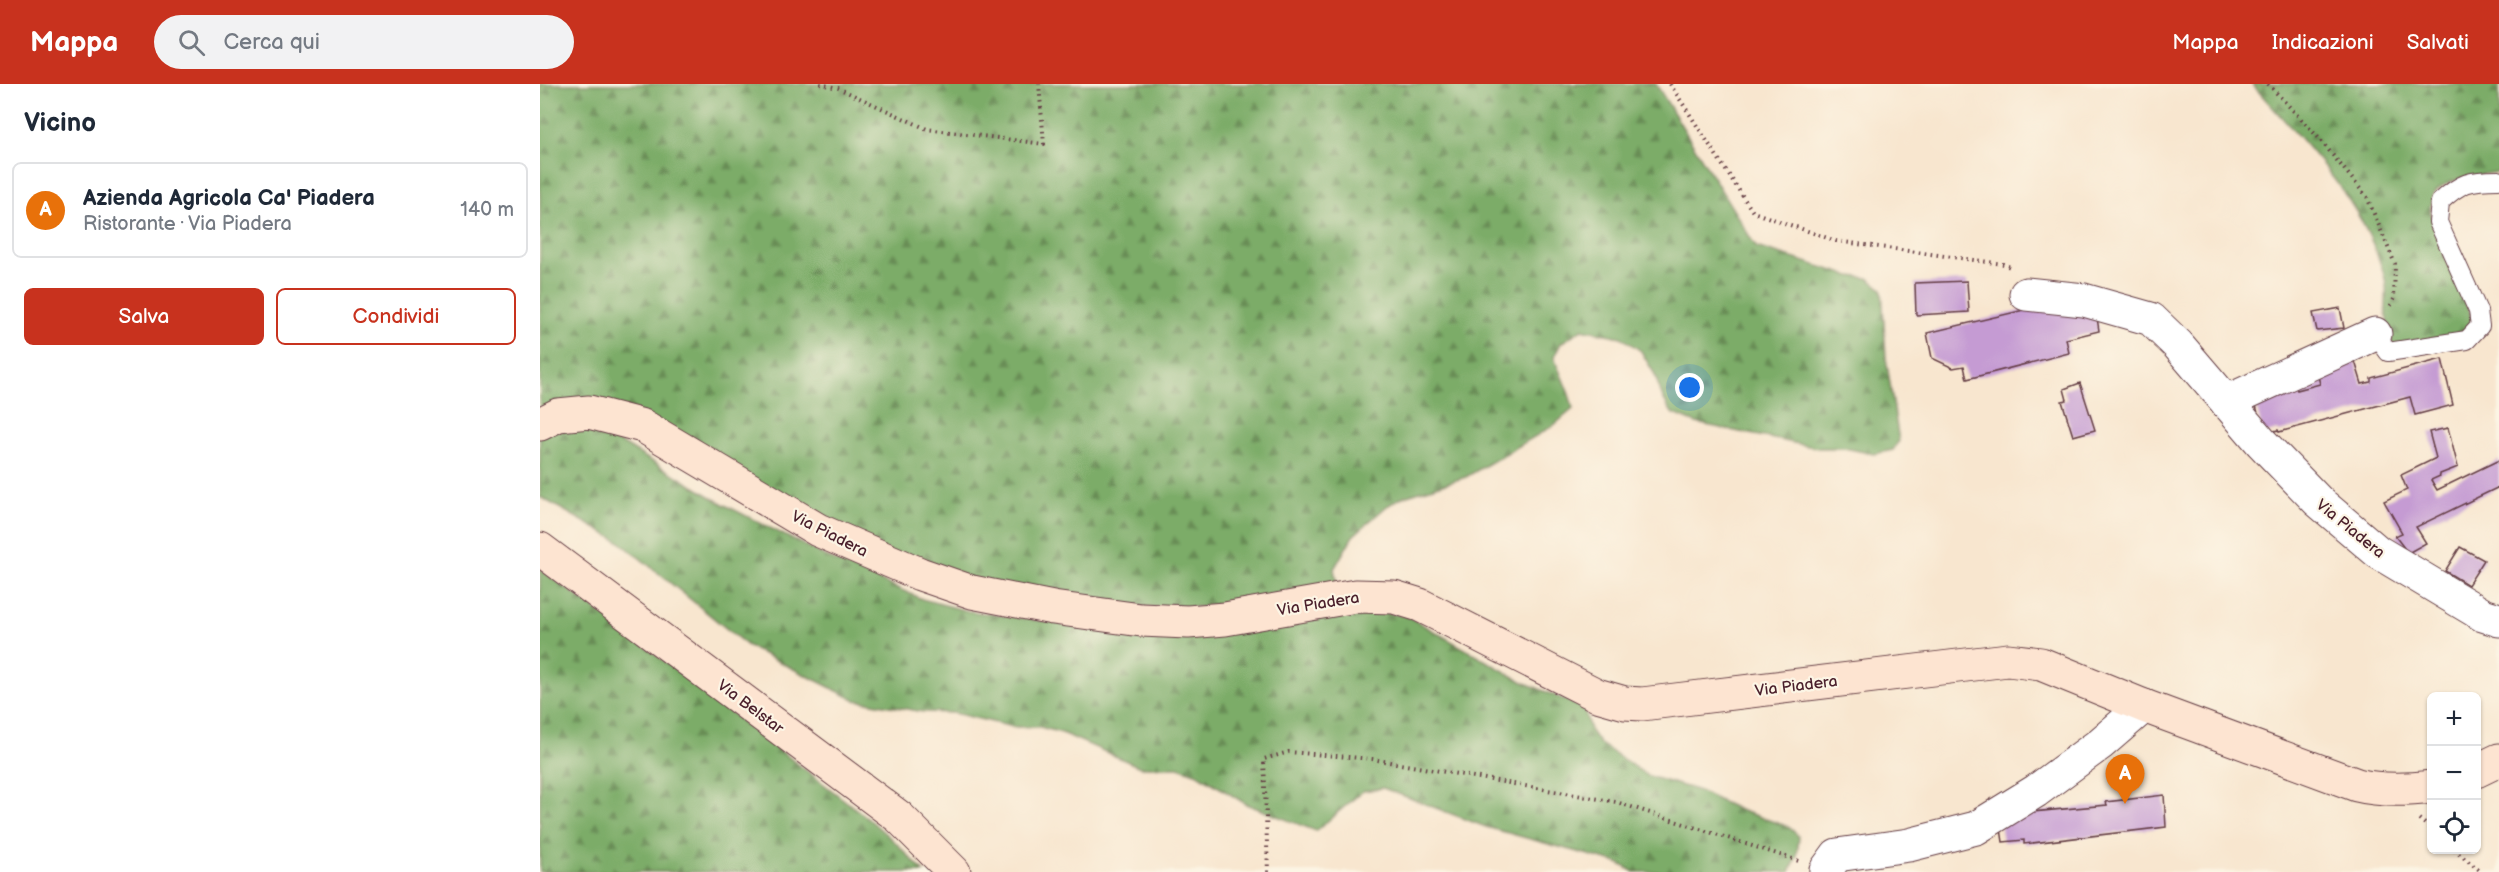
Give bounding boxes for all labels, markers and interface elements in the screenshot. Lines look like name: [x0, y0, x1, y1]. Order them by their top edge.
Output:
search box: [154, 15, 574, 69]
text: Mappa: [30, 26, 118, 59]
icon: search: [175, 26, 208, 59]
text: Cerca qui: [223, 29, 320, 56]
text: Mappa: [2172, 30, 2239, 55]
text: Indicazioni: [2272, 30, 2374, 55]
text: Salvati: [2407, 30, 2469, 55]
text: Vicino: [24, 108, 96, 139]
text: Azienda Agricola Ca' Piadera: [83, 185, 375, 212]
text: A: [39, 198, 52, 222]
text: 140 m: [460, 198, 514, 222]
text: Ristorante · Via Piadera: [83, 212, 292, 236]
button: Salva: [24, 288, 264, 345]
button: Condividi: [276, 288, 516, 345]
your location: [1675, 373, 1704, 402]
street label: Via Piadera: [2312, 496, 2388, 563]
street label: Via Piadera: [788, 507, 871, 562]
street label: Via Piadera: [1276, 589, 1361, 620]
street label: Via Piadera: [1754, 672, 1839, 701]
street label: Via Belstar: [713, 676, 787, 738]
map controls: [2427, 692, 2481, 854]
button: +: [2427, 692, 2481, 746]
button: −: [2427, 746, 2481, 800]
pin: A: [2106, 754, 2144, 804]
button: locate: [2427, 800, 2481, 854]

